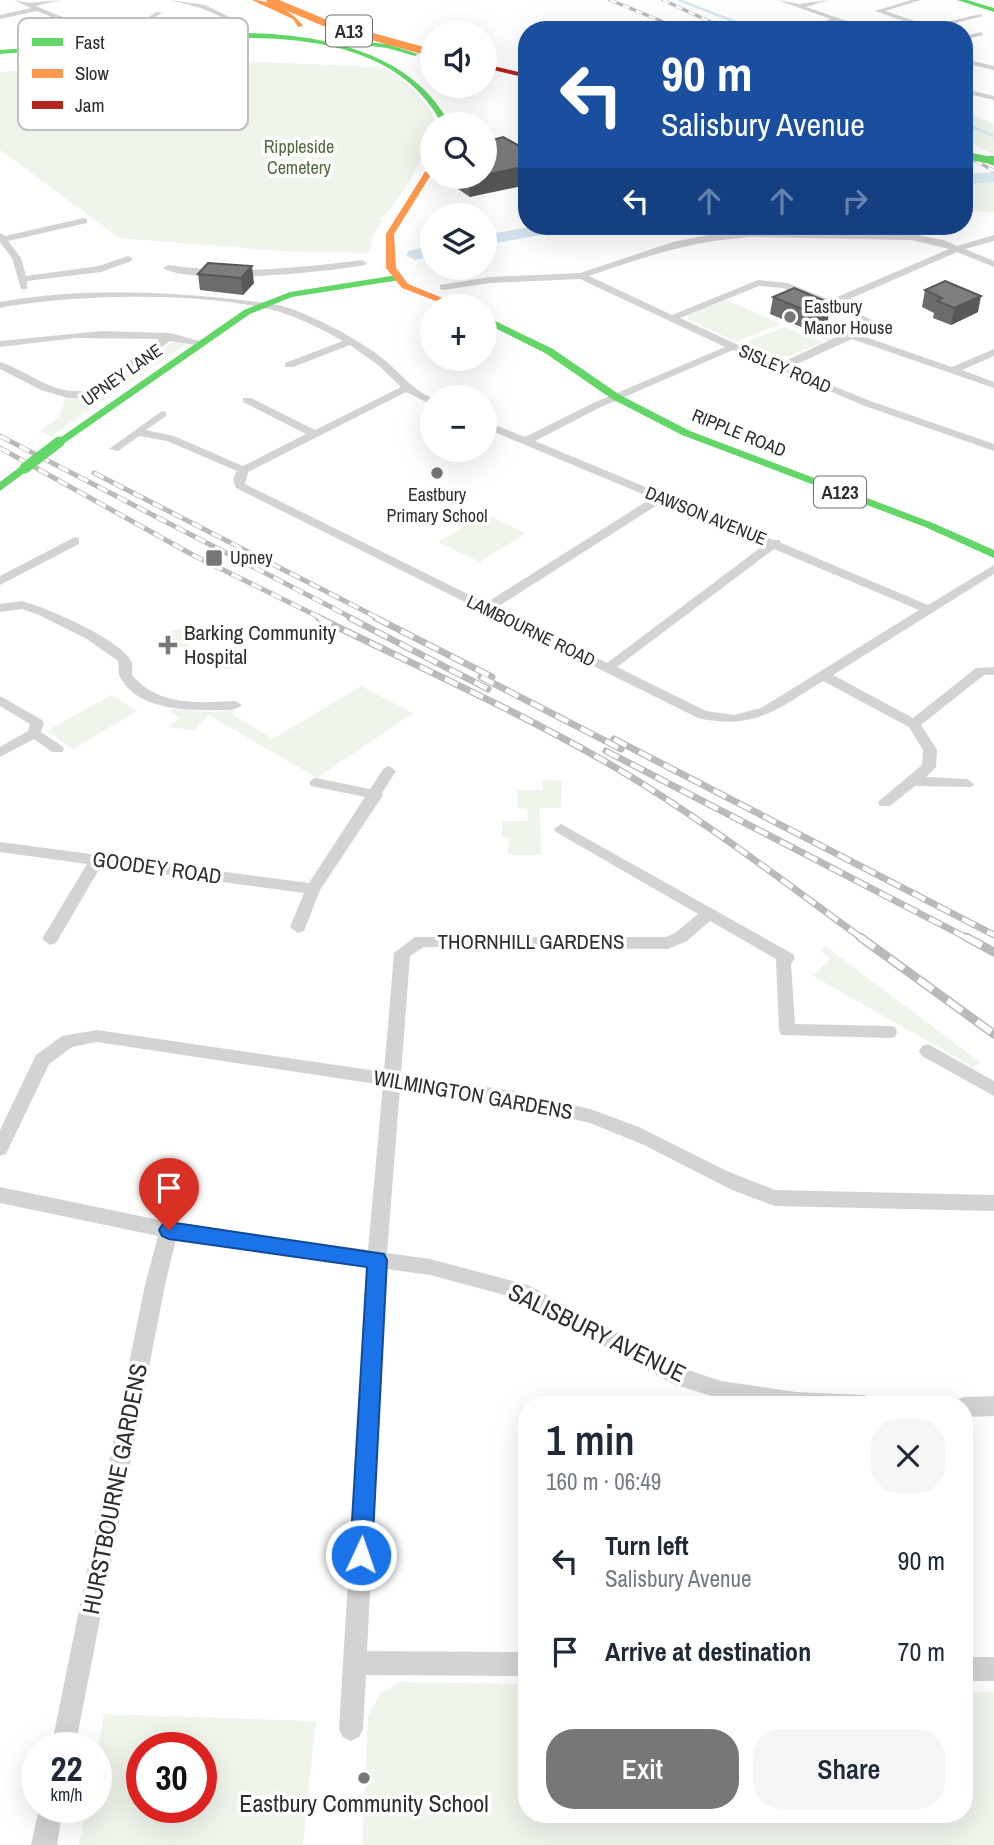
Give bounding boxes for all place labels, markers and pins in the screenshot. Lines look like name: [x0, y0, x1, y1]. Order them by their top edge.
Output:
place label: Eastbury Manor House: [804, 294, 893, 340]
marker: Eastbury Manor House: [782, 309, 798, 325]
marker: Eastbury Primary School: [429, 465, 445, 481]
place label: Eastbury Primary School: [387, 482, 487, 528]
place label: Upney: [230, 545, 273, 570]
marker: Upney: [204, 548, 224, 568]
place label: Barking Community Hospital: [184, 618, 337, 671]
marker: Barking Community Hospital: [158, 635, 178, 655]
pin: [139, 1158, 199, 1230]
marker: Eastbury Community School: [356, 1770, 372, 1786]
place label: Eastbury Community School: [239, 1787, 489, 1819]

